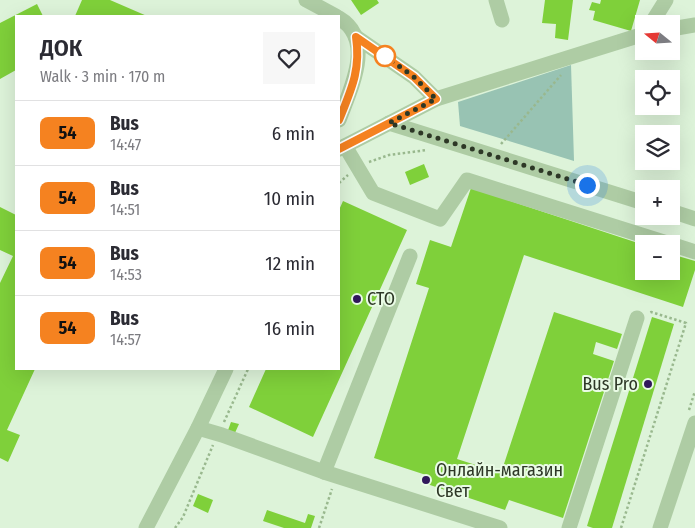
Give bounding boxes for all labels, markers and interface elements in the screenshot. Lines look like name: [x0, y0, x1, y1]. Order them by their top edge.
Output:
north arrow: [635, 15, 680, 60]
map controls: [635, 15, 680, 280]
button: heart: [263, 32, 315, 84]
text: ДОК: [40, 34, 82, 62]
unlabelled marker: [374, 45, 396, 67]
text: Walk · 3 min · 170 m: [40, 67, 165, 86]
button: locate: [635, 70, 680, 115]
text: Bus: [110, 112, 139, 135]
text: 54: [58, 122, 77, 144]
text: 6 min: [272, 122, 315, 145]
button: layers: [635, 125, 680, 170]
text: 14:47: [110, 135, 141, 154]
your location: [575, 173, 600, 198]
text: Bus: [110, 177, 139, 200]
button: +: [635, 180, 680, 225]
text: 54: [58, 187, 77, 209]
text: 10 min: [264, 187, 315, 210]
text: 14:51: [110, 200, 140, 219]
button: −: [635, 235, 680, 280]
text: Bus: [110, 242, 139, 265]
text: 54: [58, 252, 77, 274]
text: 12 min: [265, 252, 315, 275]
text: 14:53: [110, 265, 142, 284]
place label: СТО: [367, 288, 395, 310]
marker: СТО: [351, 293, 363, 305]
text: Bus: [110, 307, 139, 330]
text: 54: [58, 317, 77, 339]
text: 16 min: [264, 317, 315, 340]
text: 14:57: [110, 330, 141, 349]
place label: Bus Pro: [583, 373, 638, 395]
marker: Bus Pro: [642, 378, 654, 390]
place label: Онлайн-магазин Свет: [436, 459, 563, 502]
marker: Онлайн-магазин Свет: [420, 474, 432, 486]

